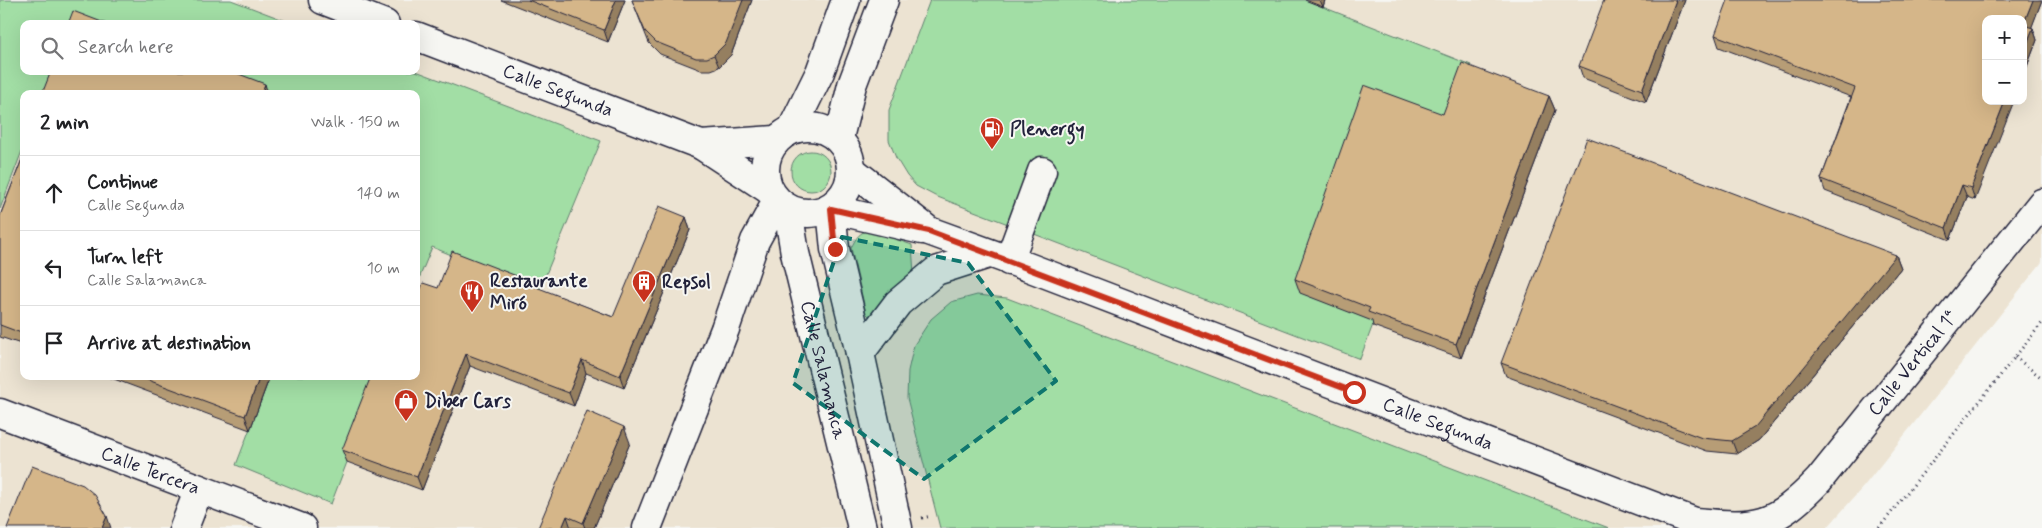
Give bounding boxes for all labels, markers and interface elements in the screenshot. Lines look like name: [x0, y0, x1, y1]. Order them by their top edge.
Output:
map controls: [1982, 15, 2027, 105]
button: +: [1982, 15, 2027, 60]
search box: [20, 20, 420, 75]
icon: search: [38, 34, 66, 62]
text: Search here: [78, 35, 174, 60]
street label: Calle Segunda: [499, 58, 617, 123]
button: −: [1982, 60, 2027, 105]
text: 2 min: [40, 109, 89, 137]
text: Walk · 150 m: [311, 112, 400, 133]
fuel station icon: Plenergy: [979, 116, 1005, 150]
place label: Plenergy: [1010, 117, 1085, 145]
text: Continue: [87, 170, 158, 195]
icon: ahead: [40, 179, 68, 207]
text: 140 m: [356, 183, 400, 204]
text: Calle Segunda: [87, 195, 185, 216]
route end: [824, 238, 847, 261]
text: Turn left: [87, 245, 163, 270]
icon: left: [40, 254, 68, 282]
text: 10 m: [367, 258, 400, 279]
place label: Restaurante Miró: [490, 269, 588, 316]
building icon: Repsol: [631, 269, 657, 303]
text: Calle Salamanca: [87, 270, 206, 291]
place label: Repsol: [662, 270, 711, 295]
restaurant icon: Restaurante Miró: [459, 279, 485, 313]
street label: Calle Salamanca: [795, 298, 853, 442]
street label: Calle Vertical 1ª: [1862, 305, 1964, 421]
icon: arrive: [40, 329, 68, 357]
text: Arrive at destination: [87, 331, 251, 356]
route start: [1343, 381, 1366, 404]
shop icon: Diber Cars: [393, 388, 419, 422]
place label: Diber Cars: [424, 389, 512, 414]
street label: Calle Segunda: [1379, 391, 1497, 456]
street label: Calle Tercera: [97, 440, 203, 500]

